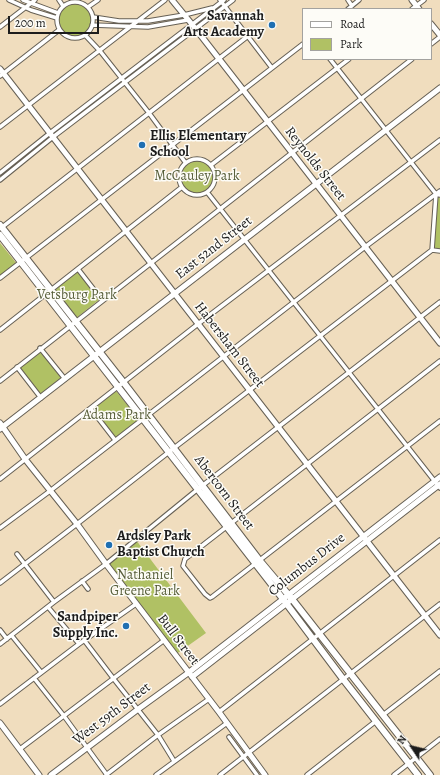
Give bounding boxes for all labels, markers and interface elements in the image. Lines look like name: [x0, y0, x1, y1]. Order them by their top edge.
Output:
scale bar: [10, 8, 101, 34]
legend: [302, 8, 432, 60]
place label: Savannah Arts Academy: [184, 9, 264, 42]
text: 200 m: [15, 15, 46, 31]
text: Road: [340, 16, 365, 32]
marker: Savannah Arts Academy: [267, 20, 277, 30]
text: Park: [340, 36, 363, 52]
street label: Reynolds Street: [281, 124, 349, 204]
place label: Ellis Elementary School: [150, 129, 246, 162]
marker: Ellis Elementary School: [137, 140, 147, 150]
park label: McCauley Park: [154, 169, 240, 185]
street label: East 52nd Street: [172, 213, 256, 283]
park label: Vetsburg Park: [37, 288, 117, 304]
street label: Habersham Street: [190, 299, 268, 391]
park label: Adams Park: [83, 408, 151, 424]
street label: Abercorn Street: [190, 452, 258, 534]
place label: Ardsley Park Baptist Church: [117, 529, 205, 562]
street label: Columbus Drive: [265, 530, 349, 600]
marker: Ardsley Park Baptist Church: [104, 540, 114, 550]
park label: Nathaniel Greene Park: [110, 568, 180, 600]
place label: Sandpiper Supply Inc.: [53, 610, 118, 642]
street label: Bull Street: [153, 611, 203, 669]
marker: Sandpiper Supply Inc.: [121, 621, 131, 631]
street label: West 59th Street: [70, 679, 154, 749]
north arrow: [392, 727, 432, 767]
text: N: [393, 732, 410, 747]

